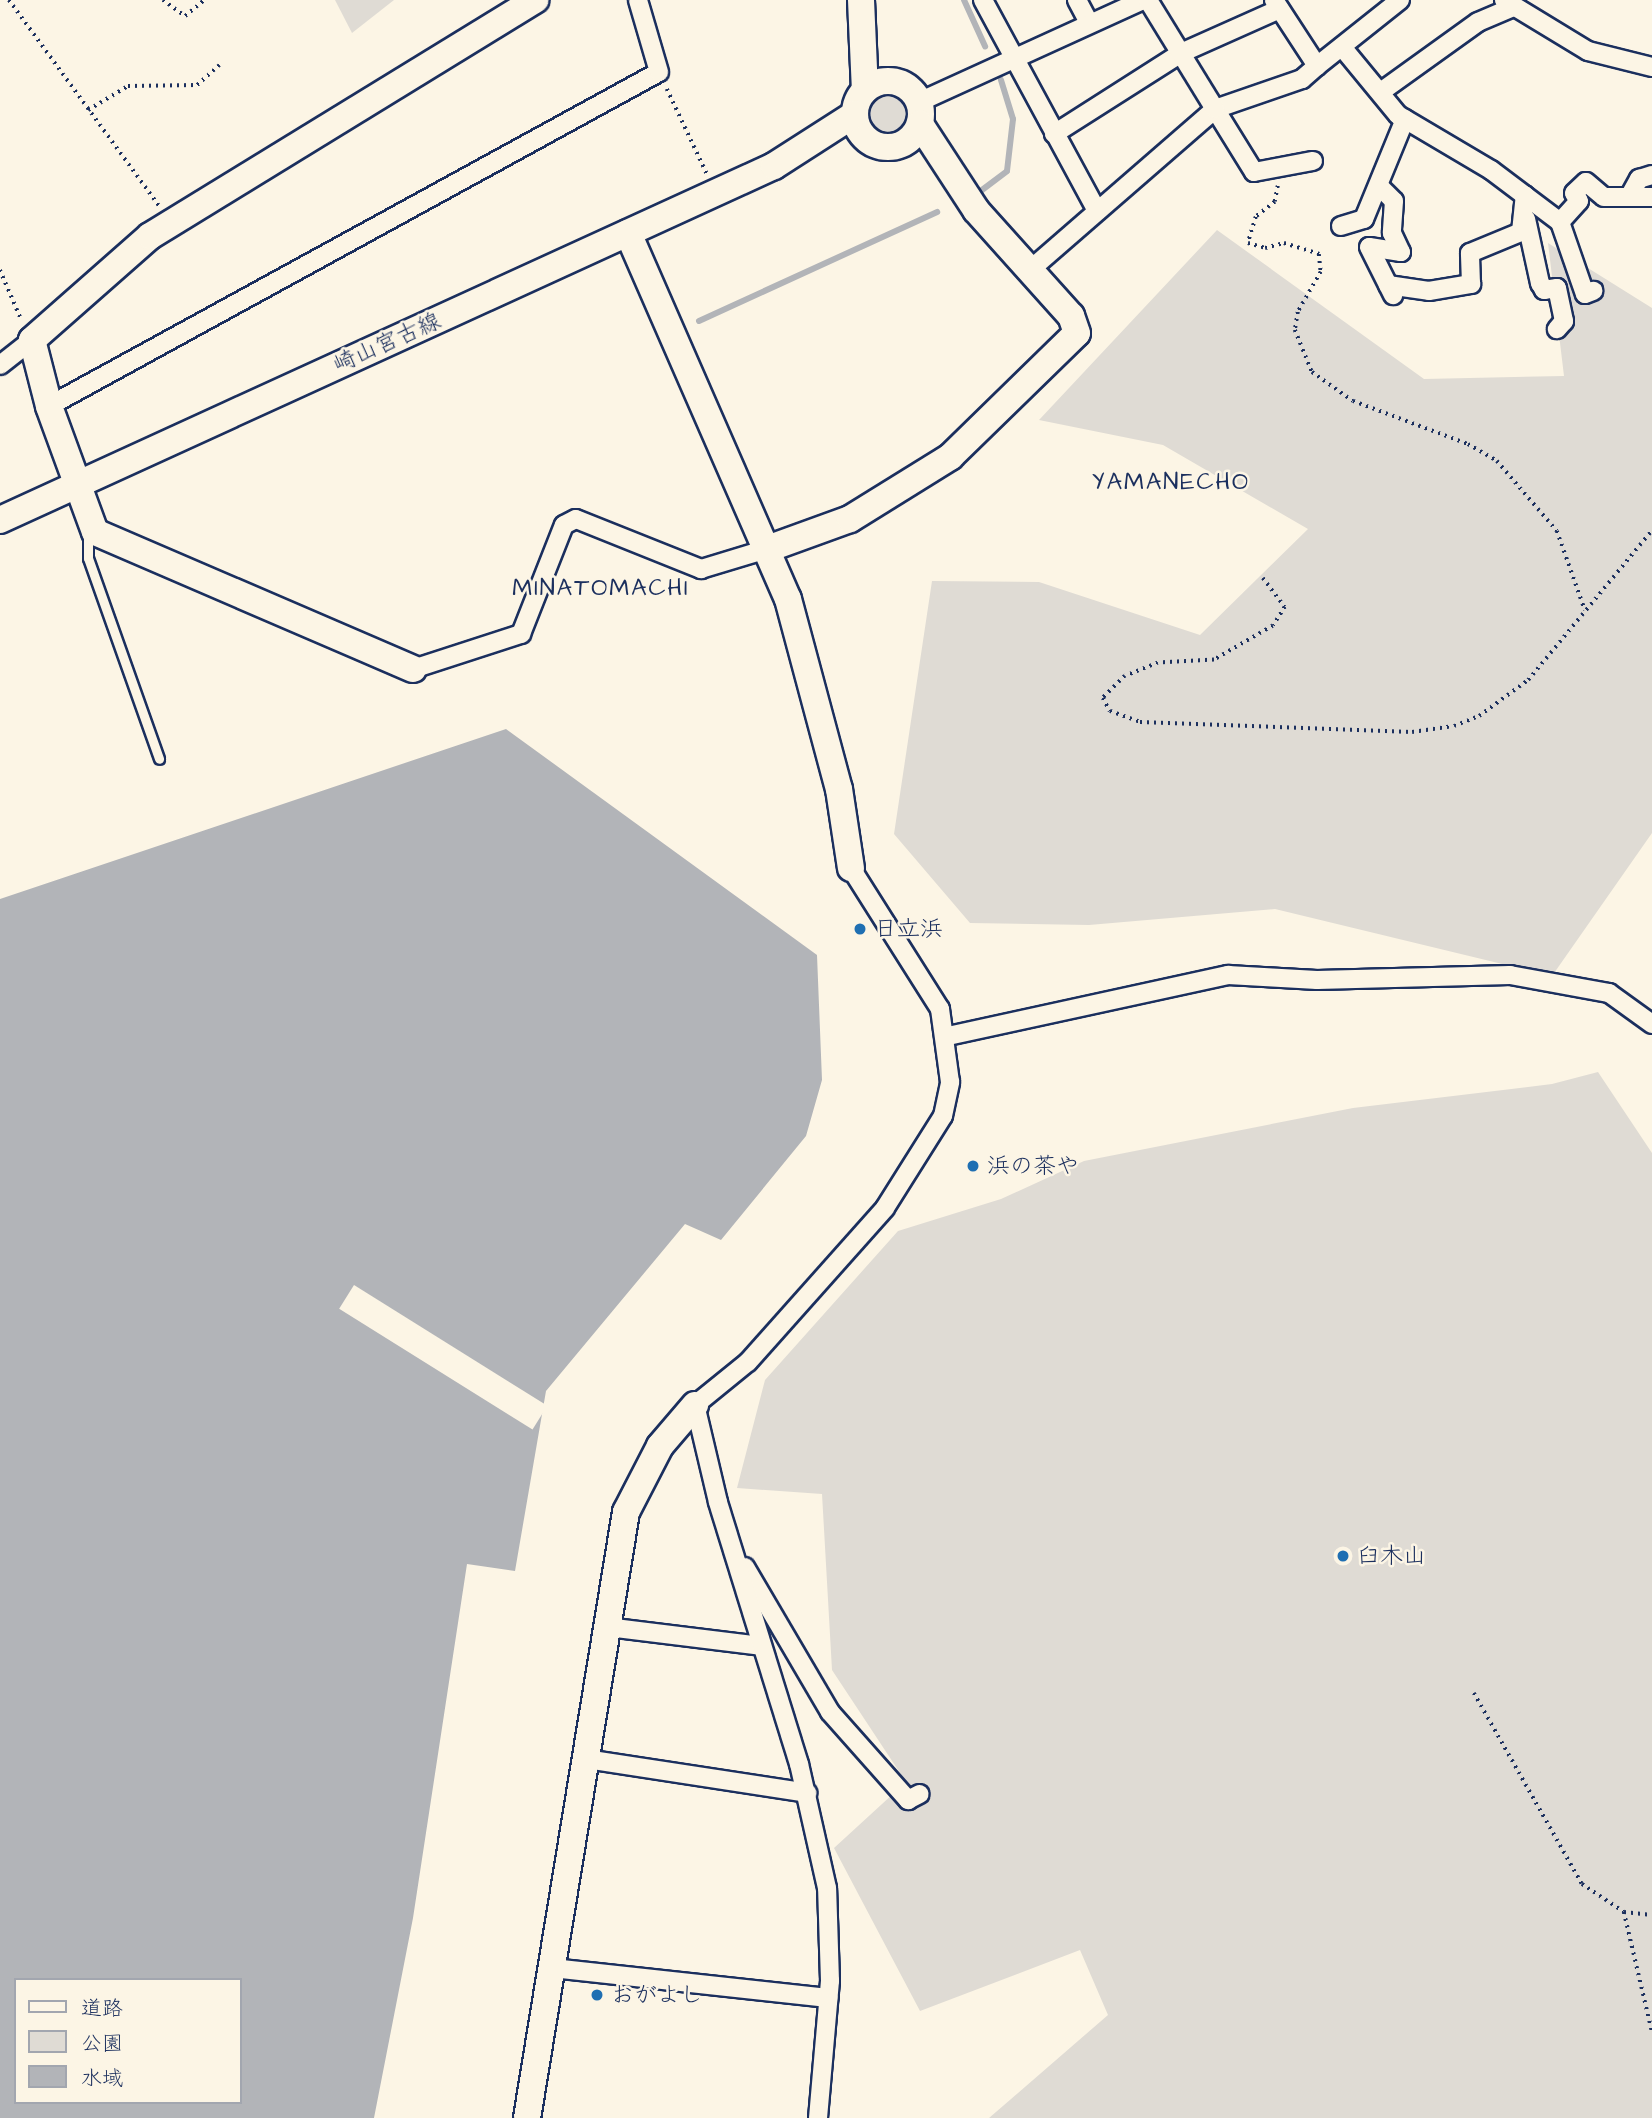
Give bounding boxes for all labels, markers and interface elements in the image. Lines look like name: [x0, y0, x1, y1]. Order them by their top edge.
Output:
street label: 崎山宮古線: [329, 307, 445, 379]
district label: YAMANECHO: [1093, 469, 1249, 497]
district label: MINATOMACHI: [514, 575, 688, 603]
place label: 日立浜: [874, 915, 943, 943]
marker: 日立浜: [852, 921, 868, 937]
place label: 浜の茶や: [987, 1152, 1079, 1180]
marker: 浜の茶や: [965, 1158, 981, 1174]
place label: 臼木山: [1357, 1542, 1426, 1570]
marker: 臼木山: [1335, 1548, 1351, 1564]
legend: [14, 1978, 242, 2104]
place label: おがよし: [611, 1981, 703, 2009]
marker: おがよし: [589, 1987, 605, 2003]
text: 道路: [81, 1994, 123, 2023]
text: 公園: [81, 2029, 123, 2058]
text: 水域: [81, 2064, 123, 2093]

